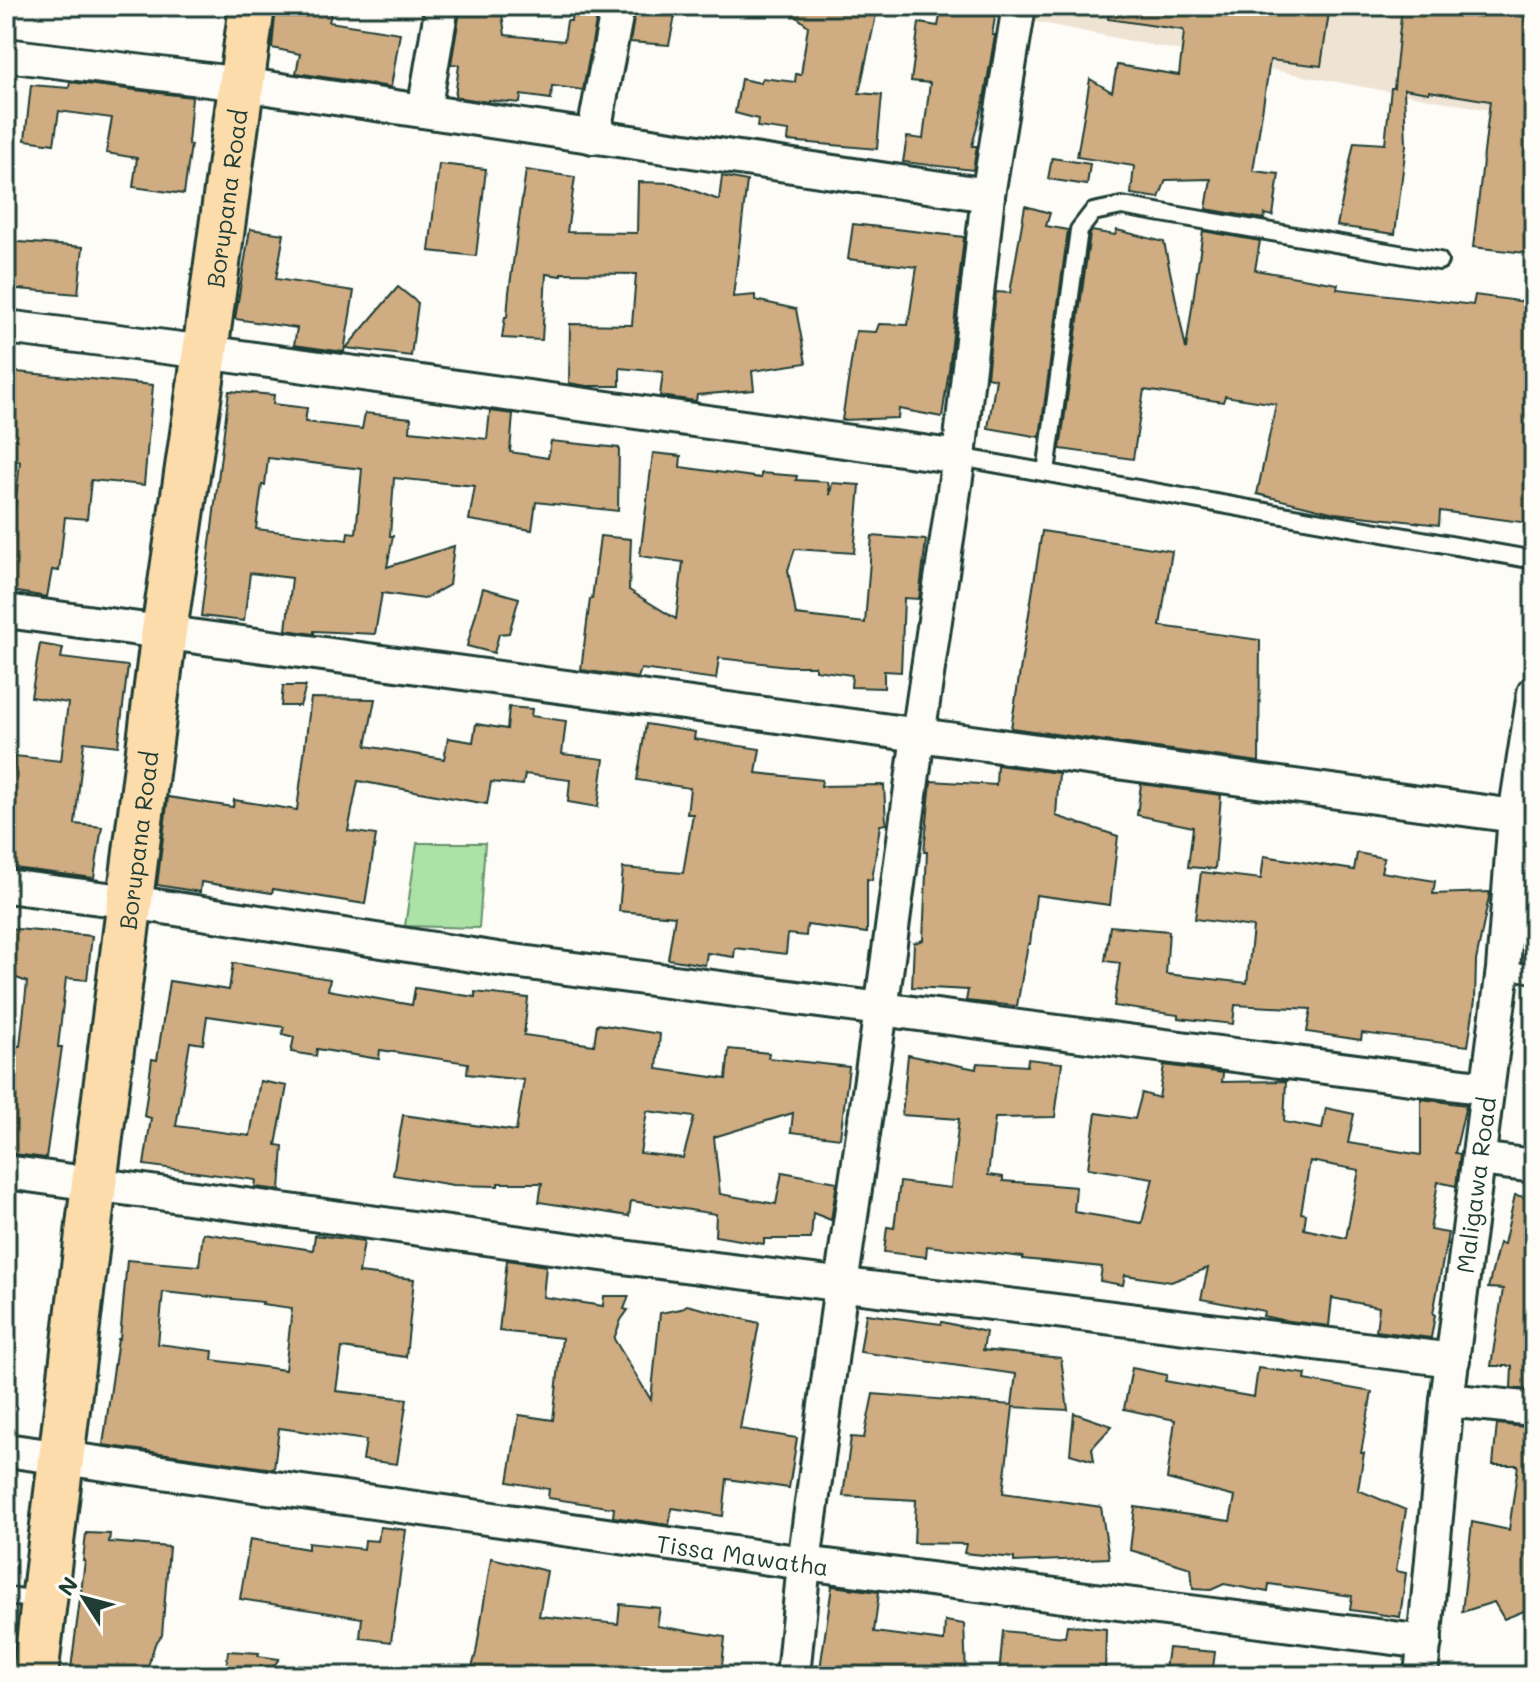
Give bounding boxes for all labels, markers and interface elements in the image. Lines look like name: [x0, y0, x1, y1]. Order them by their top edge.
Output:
street label: Borupana Road: [198, 107, 253, 290]
street label: Borupana Road: [111, 749, 164, 931]
street label: Maligawa Road: [1448, 1095, 1502, 1275]
street label: Tissa Mawatha: [655, 1527, 831, 1582]
north arrow: [44, 1558, 124, 1638]
text: N: [51, 1571, 84, 1601]

